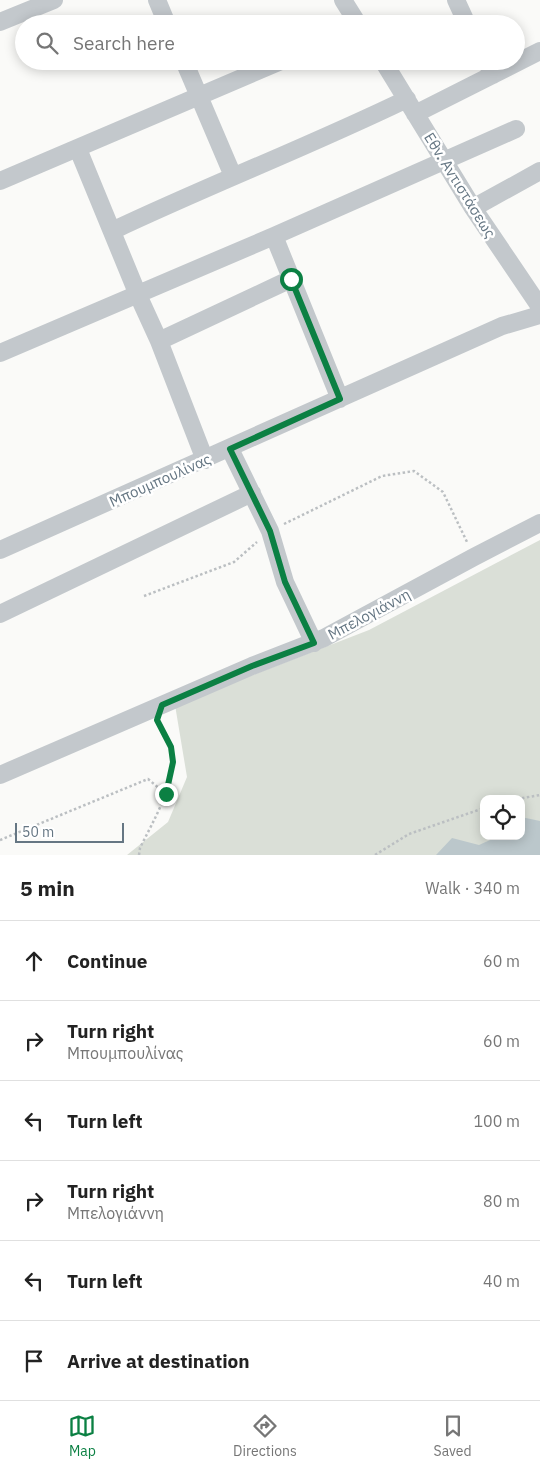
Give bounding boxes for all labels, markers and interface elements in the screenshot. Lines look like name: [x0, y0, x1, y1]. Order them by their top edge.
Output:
search box: [15, 15, 525, 70]
icon: search: [33, 29, 61, 57]
text: Search here: [73, 31, 175, 55]
street label: Εθν. Αντιστάσεως: [420, 129, 500, 241]
route start: [280, 268, 303, 291]
street label: Μπουμπουλίνας: [106, 449, 214, 511]
street label: Μπελογιάννη: [324, 584, 414, 644]
route end: [155, 783, 178, 806]
map controls: [480, 795, 525, 840]
button: locate: [480, 795, 525, 840]
scale bar: [15, 820, 124, 843]
text: 50 m: [22, 823, 54, 841]
text: 5 min: [20, 874, 75, 902]
text: Walk · 340 m: [425, 878, 520, 898]
icon: ahead: [20, 947, 48, 975]
text: Continue: [67, 949, 147, 973]
text: 60 m: [483, 951, 520, 971]
text: Turn right: [67, 1019, 154, 1043]
icon: right: [20, 1027, 48, 1055]
text: 60 m: [483, 1031, 520, 1051]
text: Μπουμπουλίνας: [67, 1043, 184, 1063]
icon: left: [20, 1107, 48, 1135]
text: Turn left: [67, 1109, 143, 1133]
text: 100 m: [473, 1111, 520, 1131]
text: Turn right: [67, 1179, 154, 1203]
icon: right: [20, 1187, 48, 1215]
text: 80 m: [483, 1191, 520, 1211]
text: Μπελογιάννη: [67, 1203, 164, 1223]
icon: left: [20, 1267, 48, 1295]
text: Turn left: [67, 1269, 143, 1293]
text: 40 m: [483, 1271, 520, 1291]
icon: arrive: [20, 1347, 48, 1375]
text: Arrive at destination: [67, 1349, 250, 1373]
tab: Map: [68, 1412, 96, 1460]
tab: Directions: [233, 1412, 297, 1460]
tab: Saved: [434, 1412, 472, 1460]

